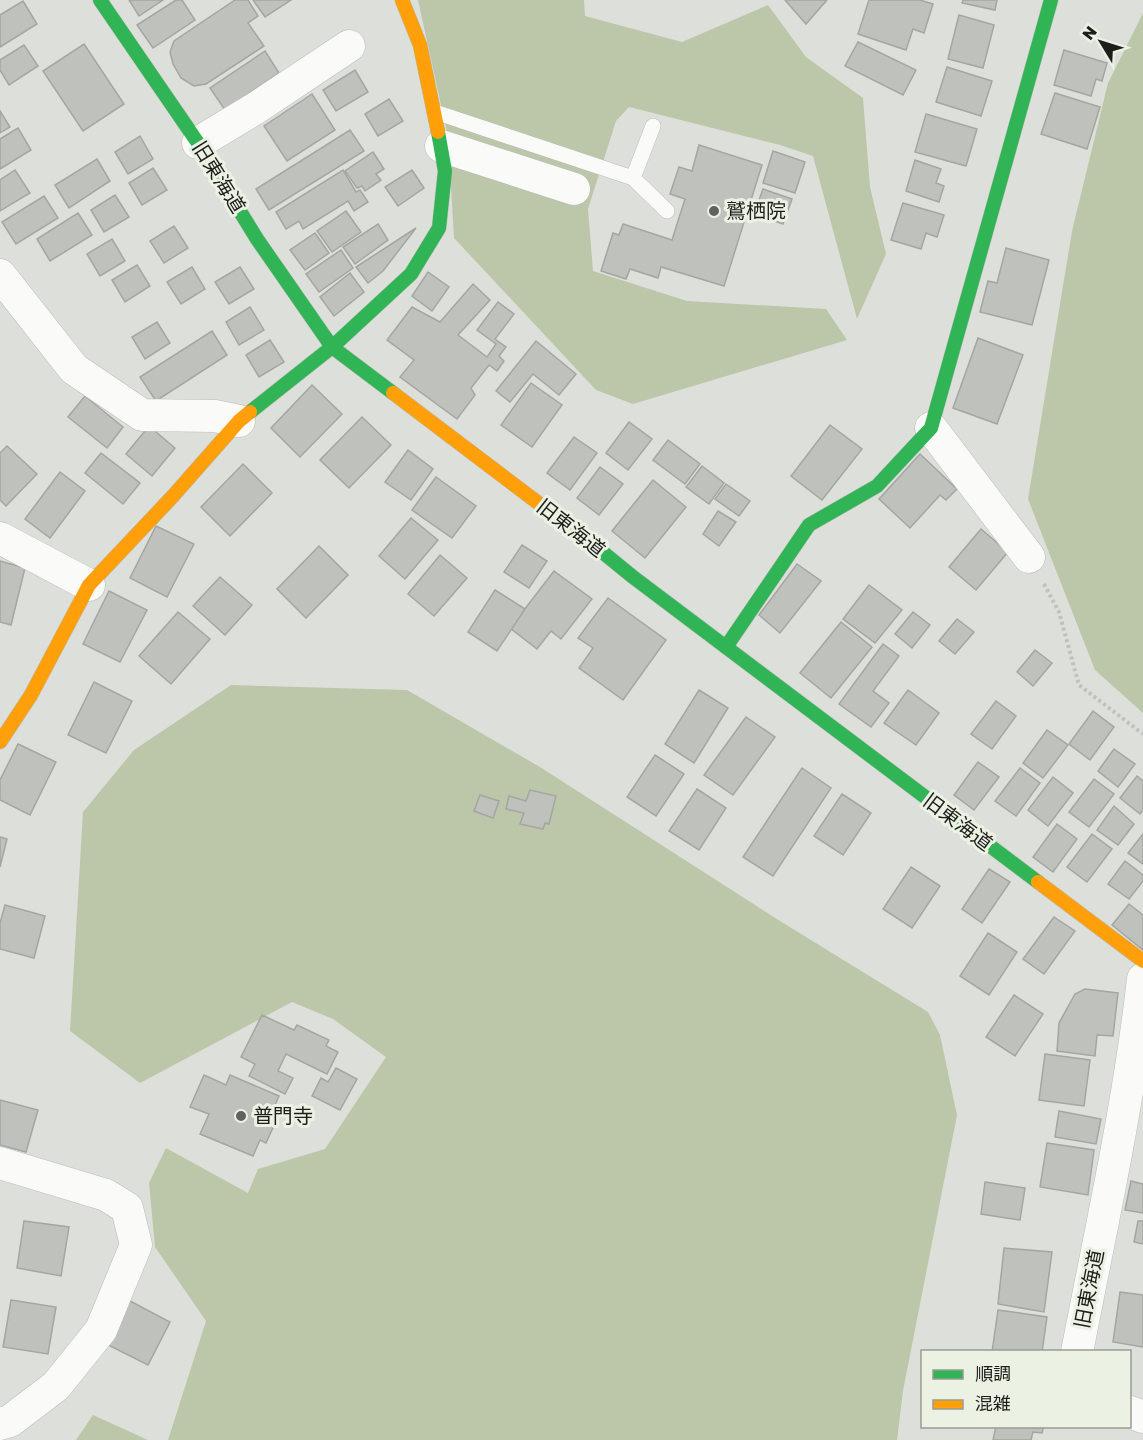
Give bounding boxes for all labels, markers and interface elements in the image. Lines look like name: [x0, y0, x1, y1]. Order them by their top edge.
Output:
north arrow: [1071, 12, 1131, 72]
text: N: [1078, 22, 1101, 44]
street label: 旧東海道: [188, 136, 251, 217]
place label: 鷲栖院: [726, 198, 786, 222]
marker: 鷲栖院: [707, 204, 721, 218]
street label: 旧東海道: [533, 493, 611, 561]
street label: 旧東海道: [919, 788, 998, 855]
place label: 普門寺: [253, 1103, 313, 1127]
marker: 普門寺: [234, 1109, 248, 1123]
street label: 旧東海道: [1069, 1247, 1107, 1330]
legend: [921, 1350, 1131, 1428]
text: 順調: [975, 1362, 1011, 1384]
text: 混雑: [975, 1392, 1011, 1414]

